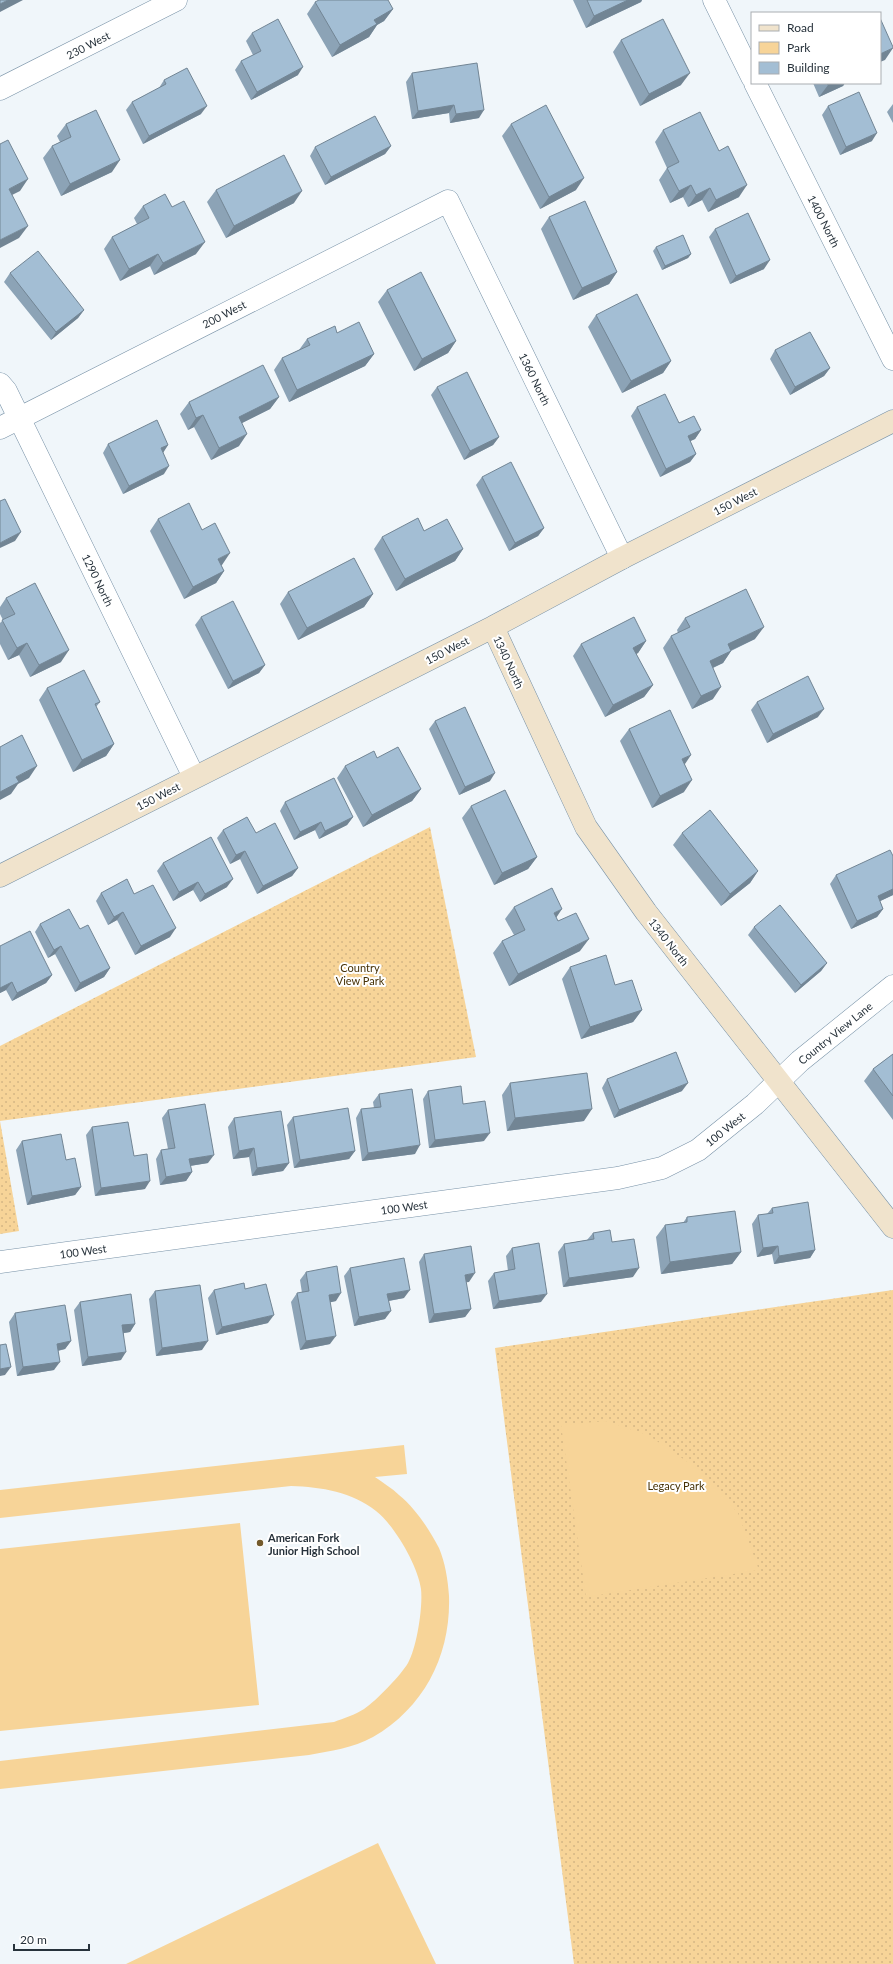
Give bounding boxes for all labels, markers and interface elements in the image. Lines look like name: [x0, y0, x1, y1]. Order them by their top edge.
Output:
legend: [751, 12, 881, 84]
text: Road: [787, 20, 814, 35]
street label: 230 West: [64, 28, 112, 61]
text: Park: [787, 40, 811, 55]
text: Building: [787, 60, 830, 75]
street label: 1400 North: [805, 193, 843, 249]
street label: 200 West: [200, 297, 248, 330]
street label: 1360 North: [517, 351, 553, 407]
street label: 150 West: [711, 484, 759, 517]
street label: 1290 North: [80, 552, 116, 608]
street label: 150 West: [423, 633, 471, 666]
street label: 1340 North: [491, 633, 527, 691]
street label: 150 West: [134, 779, 182, 812]
street label: 1340 North: [646, 916, 692, 968]
park label: Country View Park: [336, 961, 385, 987]
street label: Country View Lane: [795, 999, 875, 1067]
street label: 100 West: [703, 1109, 747, 1149]
street label: 100 West: [380, 1197, 428, 1217]
street label: 100 West: [59, 1241, 107, 1261]
park label: Legacy Park: [647, 1479, 705, 1492]
place label: American Fork Junior High School: [267, 1531, 360, 1557]
marker: American Fork Junior High School: [255, 1538, 265, 1548]
scale bar: [14, 1926, 89, 1952]
text: 20 m: [20, 1932, 47, 1947]

